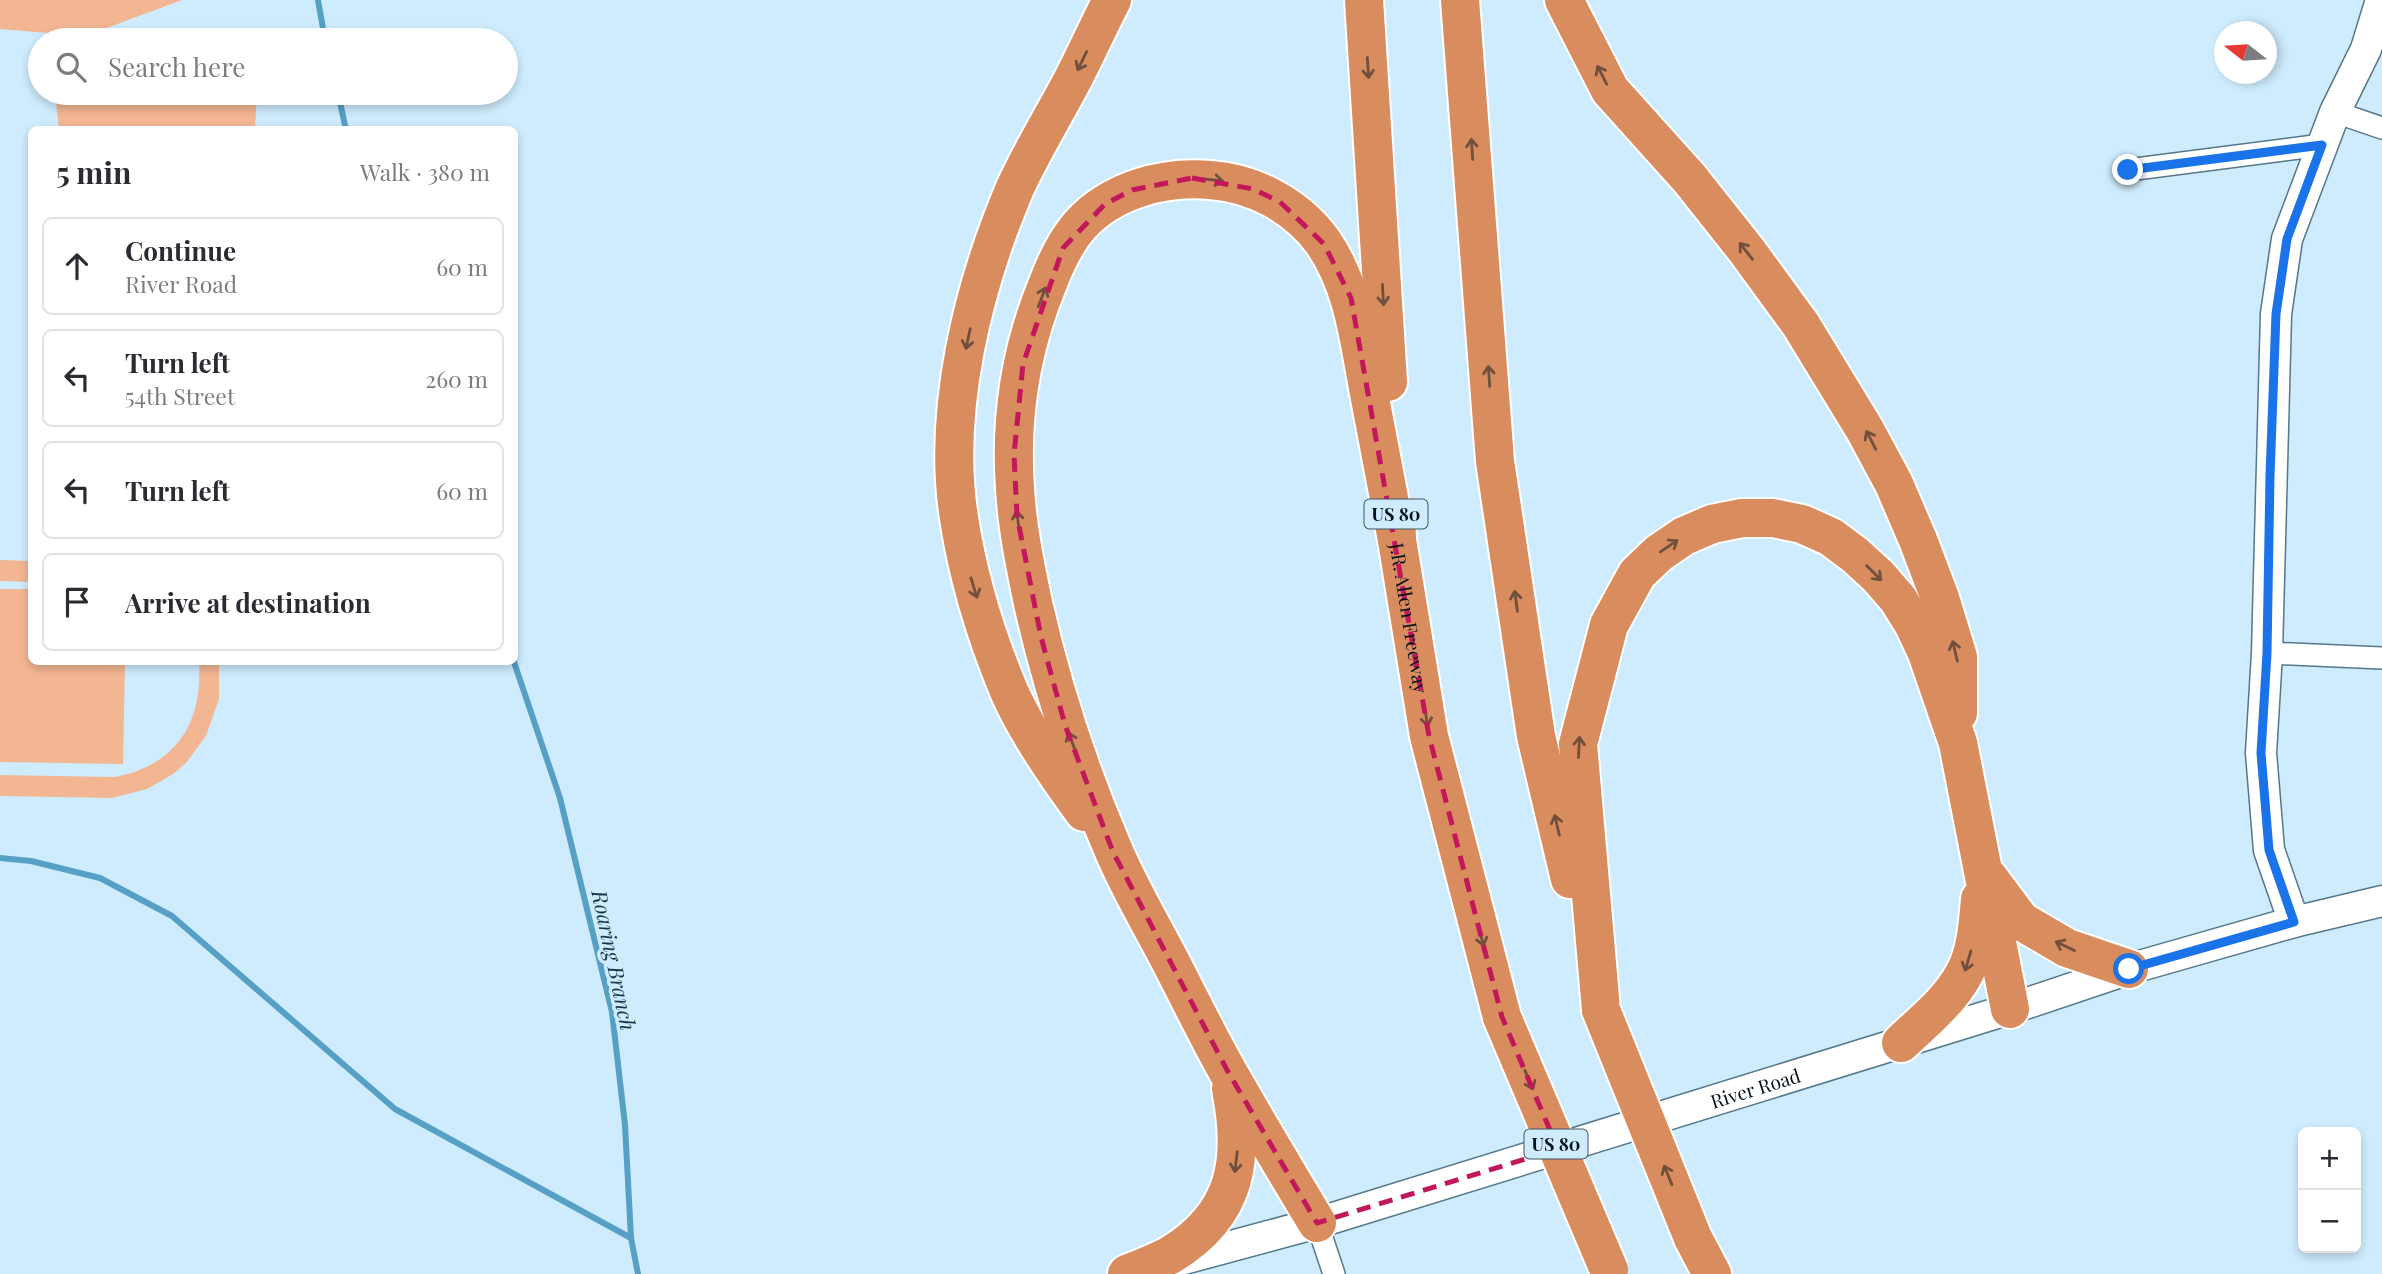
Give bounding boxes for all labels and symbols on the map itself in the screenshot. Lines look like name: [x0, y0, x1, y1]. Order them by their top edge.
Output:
north arrow: [2214, 21, 2277, 84]
one-way arrow: [1074, 50, 1088, 71]
one-way arrow: [1362, 56, 1375, 79]
one-way arrow: [1595, 65, 1609, 86]
one-way arrow: [1465, 138, 1478, 161]
route end: [2112, 154, 2143, 185]
one-way arrow: [1201, 174, 1224, 187]
one-way arrow: [1739, 242, 1754, 260]
one-way arrow: [1377, 283, 1390, 306]
one-way arrow: [1037, 287, 1049, 309]
one-way arrow: [961, 327, 975, 350]
one-way arrow: [1482, 365, 1495, 387]
one-way arrow: [1864, 431, 1878, 451]
road number: US 80: [1364, 500, 1428, 528]
one-way arrow: [1012, 510, 1025, 533]
one-way arrow: [1659, 538, 1678, 553]
street label: J.R. Allen Freeway: [1385, 540, 1435, 695]
one-way arrow: [1866, 564, 1883, 581]
one-way arrow: [968, 577, 981, 599]
one-way arrow: [1509, 590, 1522, 613]
one-way arrow: [1948, 640, 1962, 663]
one-way arrow: [1420, 704, 1433, 727]
one-way arrow: [1064, 732, 1077, 753]
one-way arrow: [1573, 736, 1586, 759]
one-way arrow: [1550, 814, 1564, 837]
water label: Roaring Branch: [586, 886, 644, 1033]
one-way arrow: [1475, 925, 1488, 947]
one-way arrow: [2055, 939, 2076, 952]
one-way arrow: [1961, 949, 1974, 971]
route start: [2113, 953, 2144, 984]
street label: River Road: [1707, 1062, 1803, 1114]
one-way arrow: [1523, 1069, 1536, 1090]
road number: US 80: [1524, 1129, 1588, 1158]
one-way arrow: [1230, 1150, 1243, 1173]
one-way arrow: [1660, 1164, 1673, 1186]

